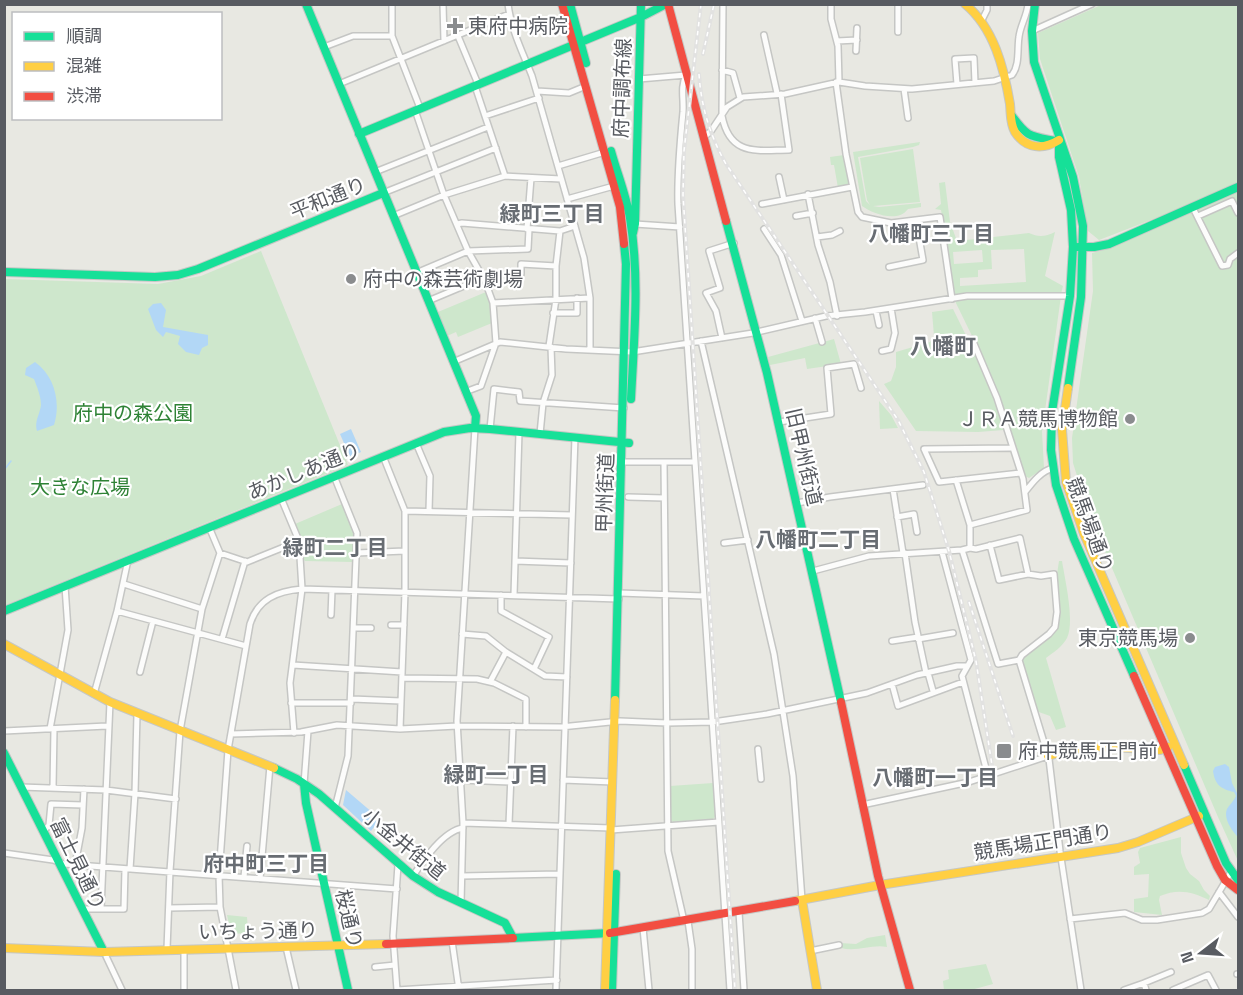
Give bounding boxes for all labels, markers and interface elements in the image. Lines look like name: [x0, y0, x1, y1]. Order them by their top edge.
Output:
legend: [12, 12, 222, 120]
place label: 東府中病院: [468, 13, 568, 39]
marker: 東府中病院: [446, 17, 464, 35]
text: 順調: [66, 24, 102, 47]
street label: 府中調布線: [607, 38, 637, 138]
text: 混雑: [66, 54, 102, 77]
text: 渋滞: [66, 84, 102, 107]
street label: 平和通り: [286, 171, 370, 225]
district label: 緑町三丁目: [500, 200, 605, 227]
district label: 八幡町三丁目: [868, 220, 994, 247]
place label: 府中の森芸術劇場: [363, 266, 523, 292]
marker: 府中の森芸術劇場: [344, 272, 358, 286]
district label: 八幡町: [910, 332, 976, 360]
park label: 府中の森公園: [73, 400, 193, 426]
street label: 旧甲州街道: [780, 405, 828, 509]
place label: ＪＲＡ競馬博物館: [958, 406, 1118, 432]
marker: ＪＲＡ競馬博物館: [1123, 412, 1137, 426]
street label: あかしあ通り: [243, 436, 365, 506]
street label: 甲州街道: [591, 453, 619, 533]
park label: 大きな広場: [30, 474, 130, 500]
street label: 競馬場通り: [1061, 474, 1119, 576]
district label: 八幡町二丁目: [755, 526, 881, 553]
district label: 緑町二丁目: [283, 534, 388, 561]
place label: 東京競馬場: [1078, 625, 1178, 651]
marker: 東京競馬場: [1183, 631, 1197, 645]
place label: 府中競馬正門前: [1018, 738, 1158, 764]
marker: 府中競馬正門前: [995, 742, 1013, 760]
district label: 緑町一丁目: [444, 761, 549, 788]
district label: 八幡町一丁目: [872, 764, 998, 791]
street label: 小金井街道: [357, 802, 451, 886]
street label: 富士見通り: [44, 813, 112, 915]
street label: 競馬場正門通り: [972, 818, 1114, 866]
district label: 府中町三丁目: [203, 850, 329, 877]
street label: 桜通り: [330, 887, 368, 951]
street label: いちょう通り: [198, 917, 318, 945]
north arrow: [1171, 923, 1231, 983]
text: N: [1176, 949, 1199, 965]

